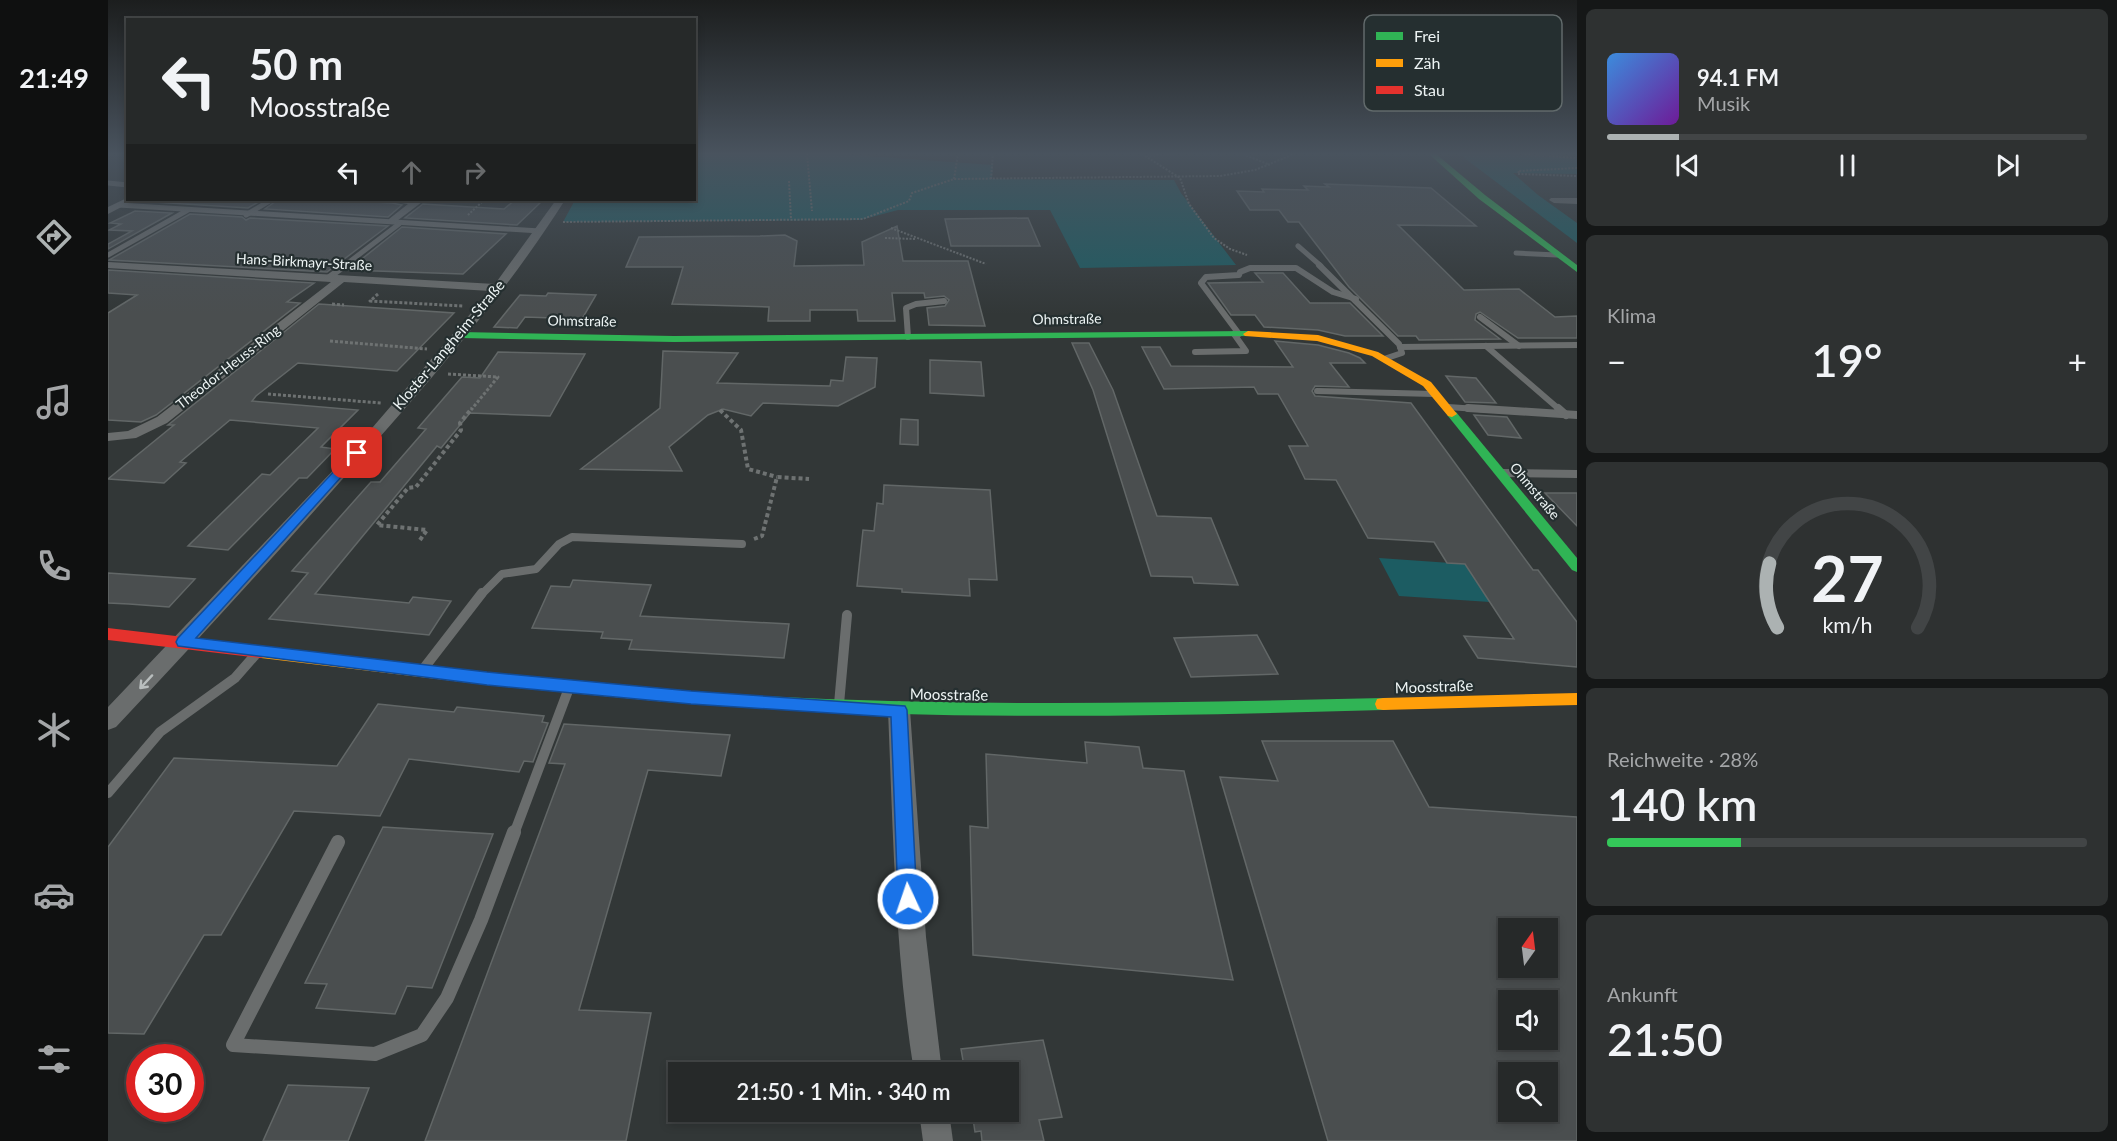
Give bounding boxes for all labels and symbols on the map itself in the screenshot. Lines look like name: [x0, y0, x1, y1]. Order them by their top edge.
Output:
legend: [1364, 15, 1562, 111]
text: Frei: [1414, 26, 1440, 45]
text: Zäh: [1414, 53, 1440, 72]
text: Stau: [1414, 80, 1445, 99]
street label: Hans-Birkmayr-Straße: [236, 249, 373, 274]
street label: Kloster-Langheim-Straße: [389, 276, 508, 413]
street label: Ohmstraße: [1032, 309, 1102, 328]
street label: Ohmstraße: [547, 311, 617, 330]
street label: Theodor-Heuss-Ring: [172, 321, 283, 412]
pin: [331, 427, 382, 478]
street label: Ohmstraße: [1507, 459, 1564, 523]
one-way arrow: [139, 674, 153, 689]
street label: Moosstraße: [1394, 676, 1474, 696]
street label: Moosstraße: [910, 684, 988, 704]
position arrow: [876, 867, 940, 931]
north arrow: [1498, 918, 1558, 978]
speed limit sign: 30: [126, 1044, 204, 1122]

